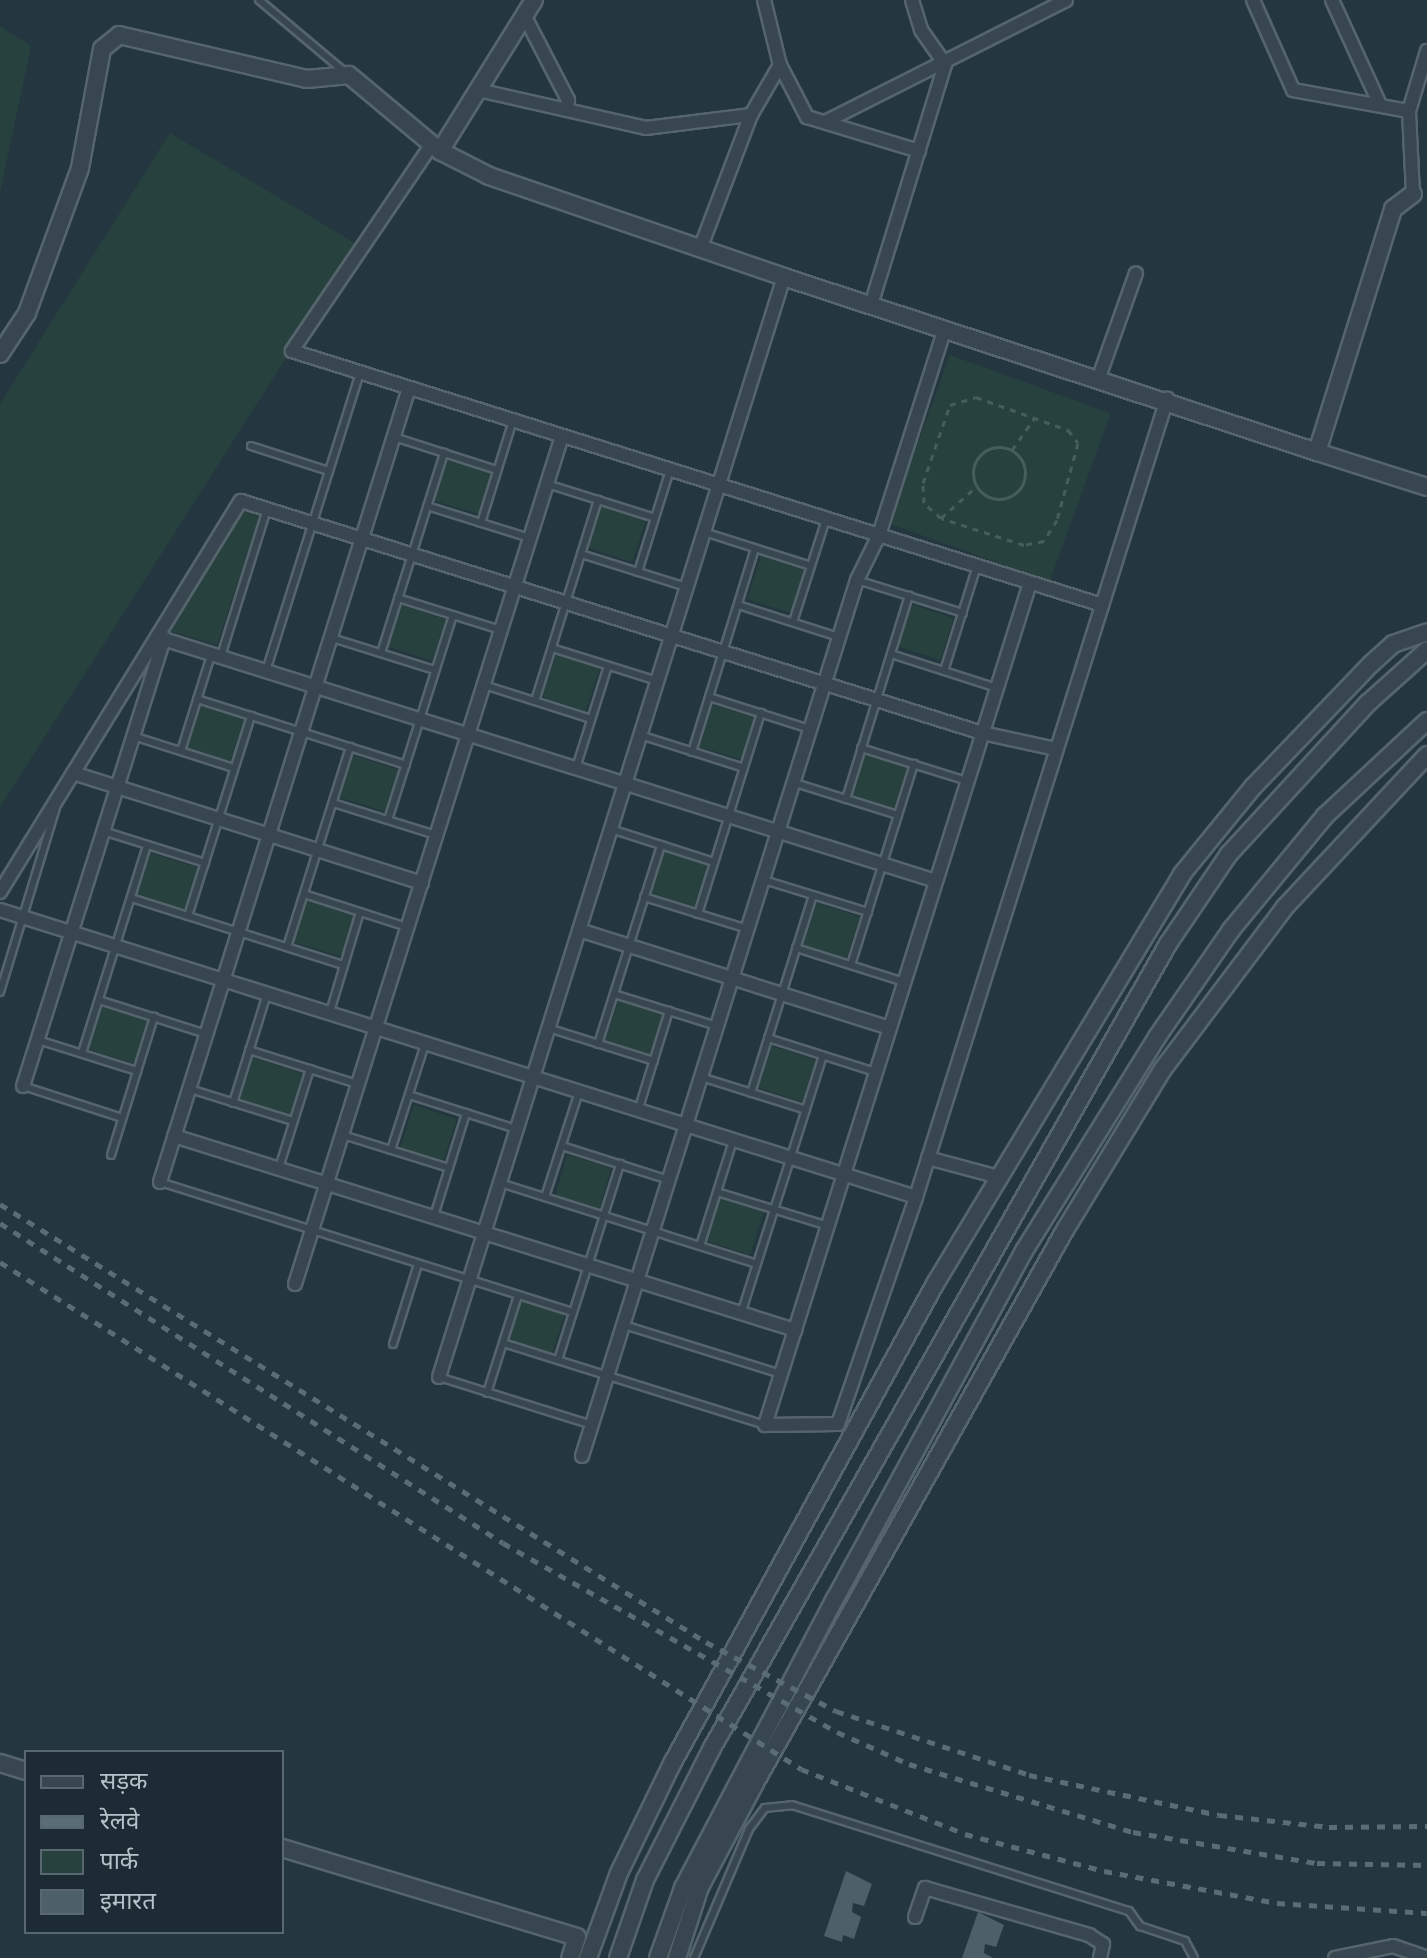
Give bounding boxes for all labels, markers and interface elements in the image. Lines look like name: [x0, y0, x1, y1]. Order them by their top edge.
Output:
legend: [24, 1750, 284, 1934]
text: सड़क: [100, 1765, 148, 1797]
text: रेलवे: [100, 1805, 139, 1837]
text: पार्क: [100, 1845, 138, 1877]
text: इमारत: [100, 1885, 156, 1917]

